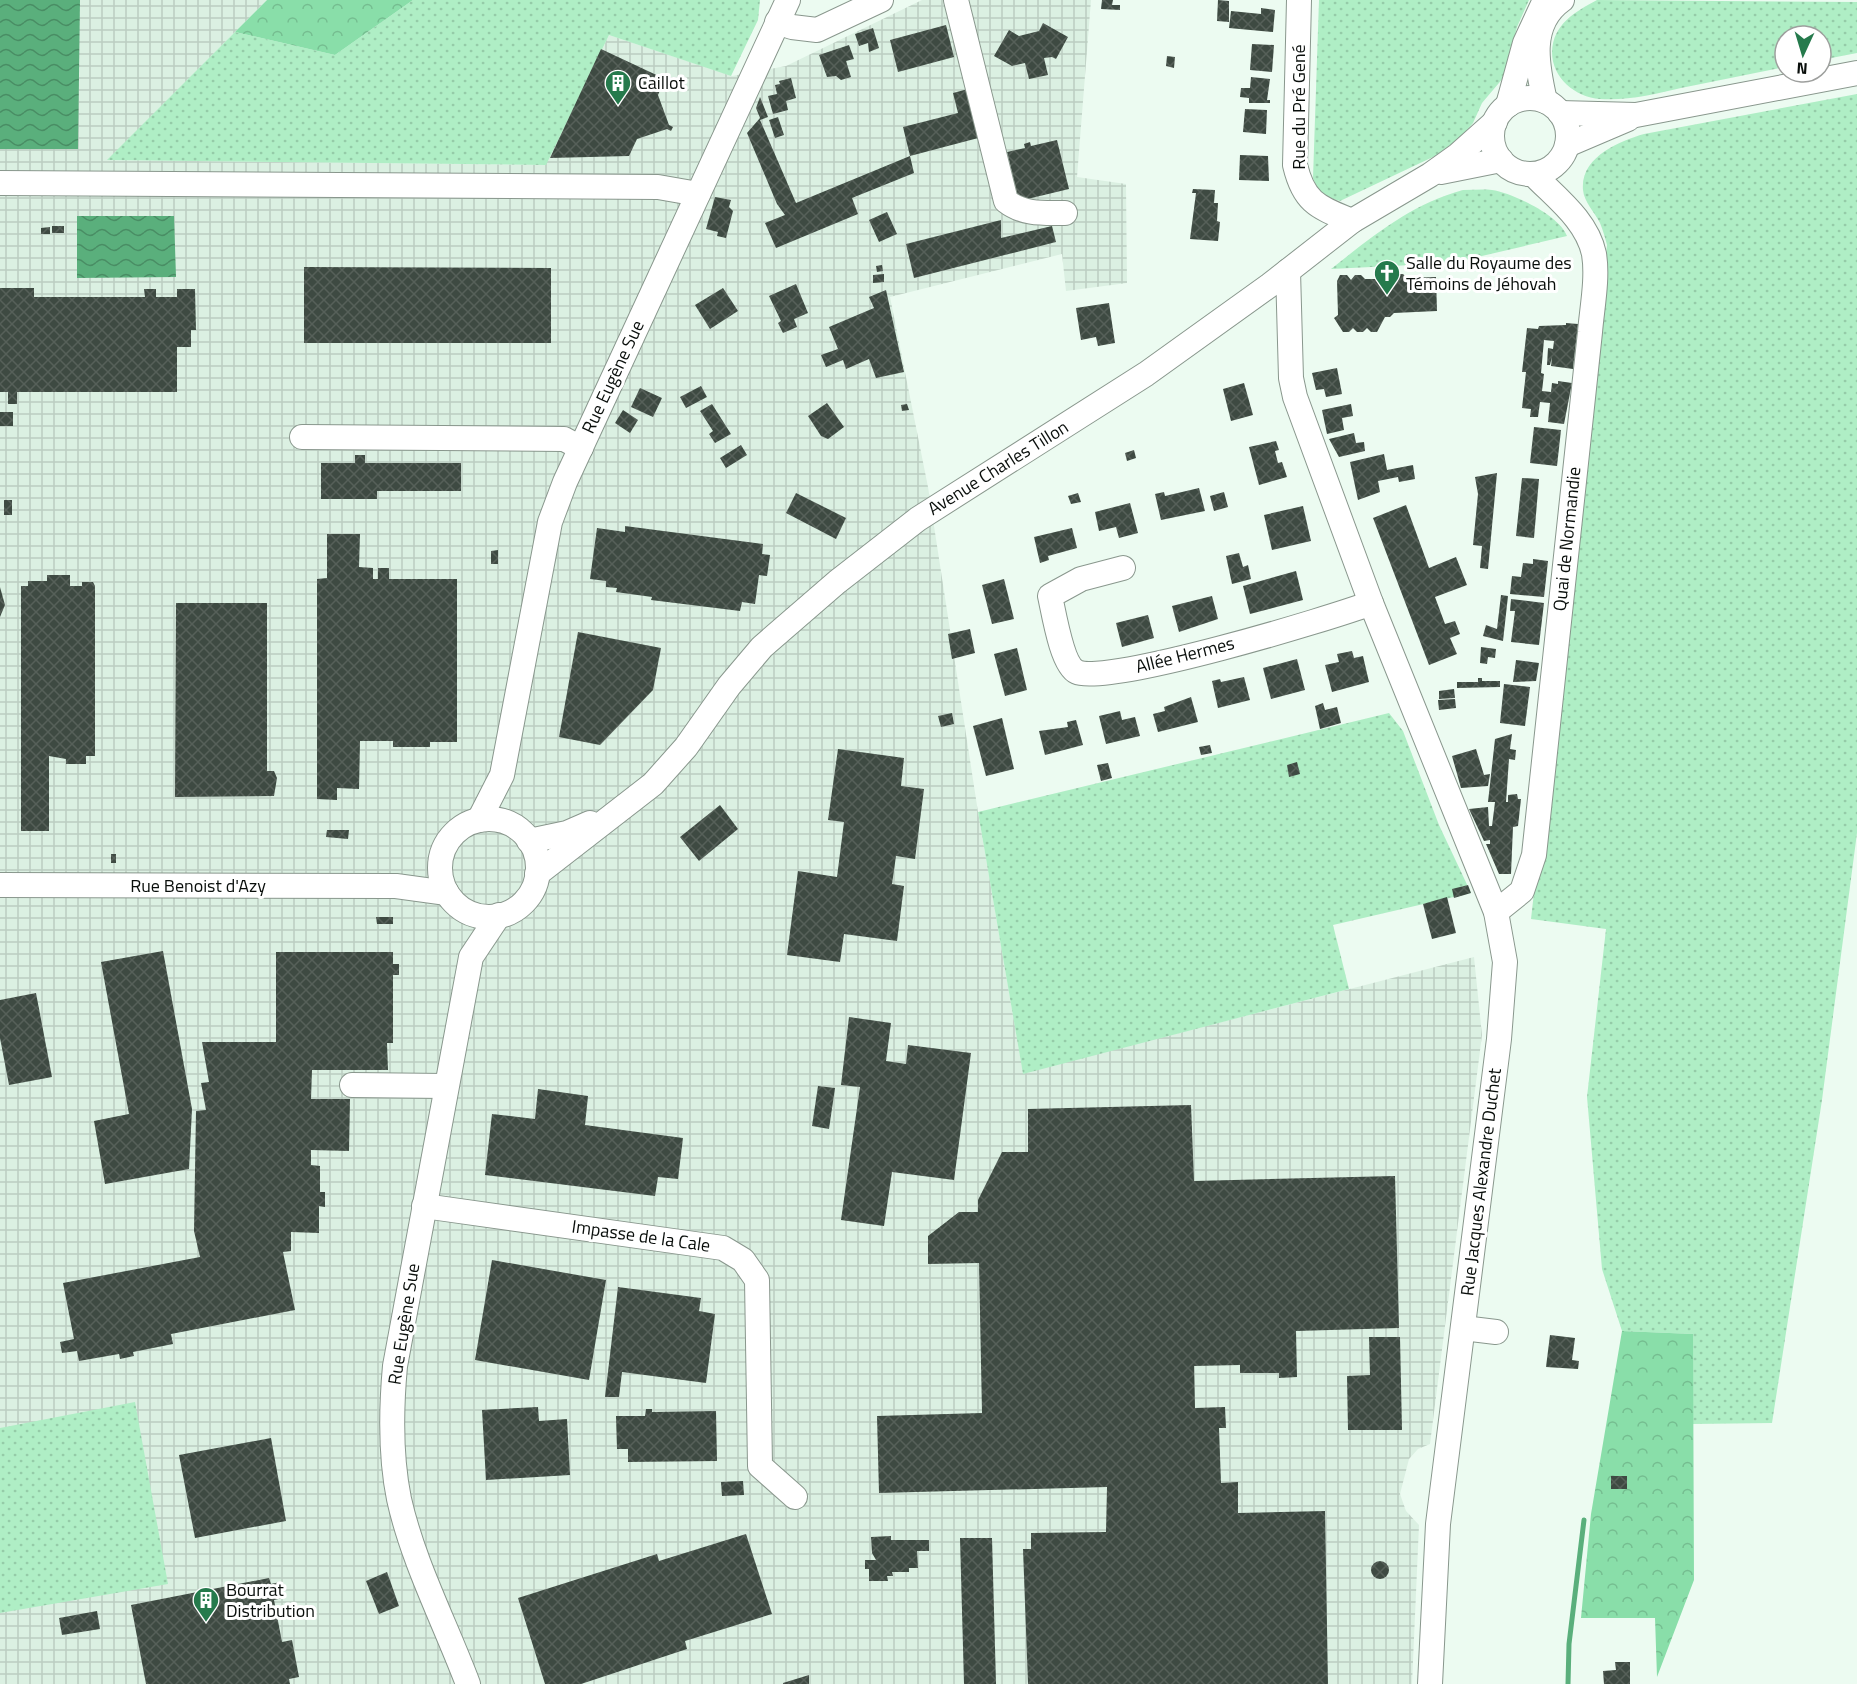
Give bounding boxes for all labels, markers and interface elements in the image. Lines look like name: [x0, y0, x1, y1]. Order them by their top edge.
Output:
north arrow: [1773, 24, 1833, 84]
street label: Rue du Pré Gené: [1285, 44, 1312, 170]
text: N: [1796, 57, 1808, 81]
building icon: Caillot: [603, 68, 633, 106]
place label: Caillot: [638, 69, 685, 96]
place label: Salle du Royaume des Témoins de Jéhovah: [1406, 249, 1572, 297]
church icon: Salle du Royaume des Témoins de Jéhovah: [1372, 258, 1402, 296]
street label: Rue Eugène Sue: [574, 316, 651, 438]
street label: Avenue Charles Tillon: [922, 413, 1073, 522]
street label: Quai de Normandie: [1545, 465, 1588, 612]
street label: Allée Hermes: [1133, 629, 1237, 680]
street label: Rue Benoist d'Azy: [130, 872, 266, 899]
street label: Rue Jacques Alexandre Duchet: [1453, 1066, 1508, 1297]
street label: Impasse de la Cale: [570, 1212, 712, 1259]
street label: Rue Eugène Sue: [381, 1261, 426, 1387]
place label: Bourrat Distribution: [226, 1576, 315, 1624]
building icon: Bourrat Distribution: [191, 1585, 221, 1623]

